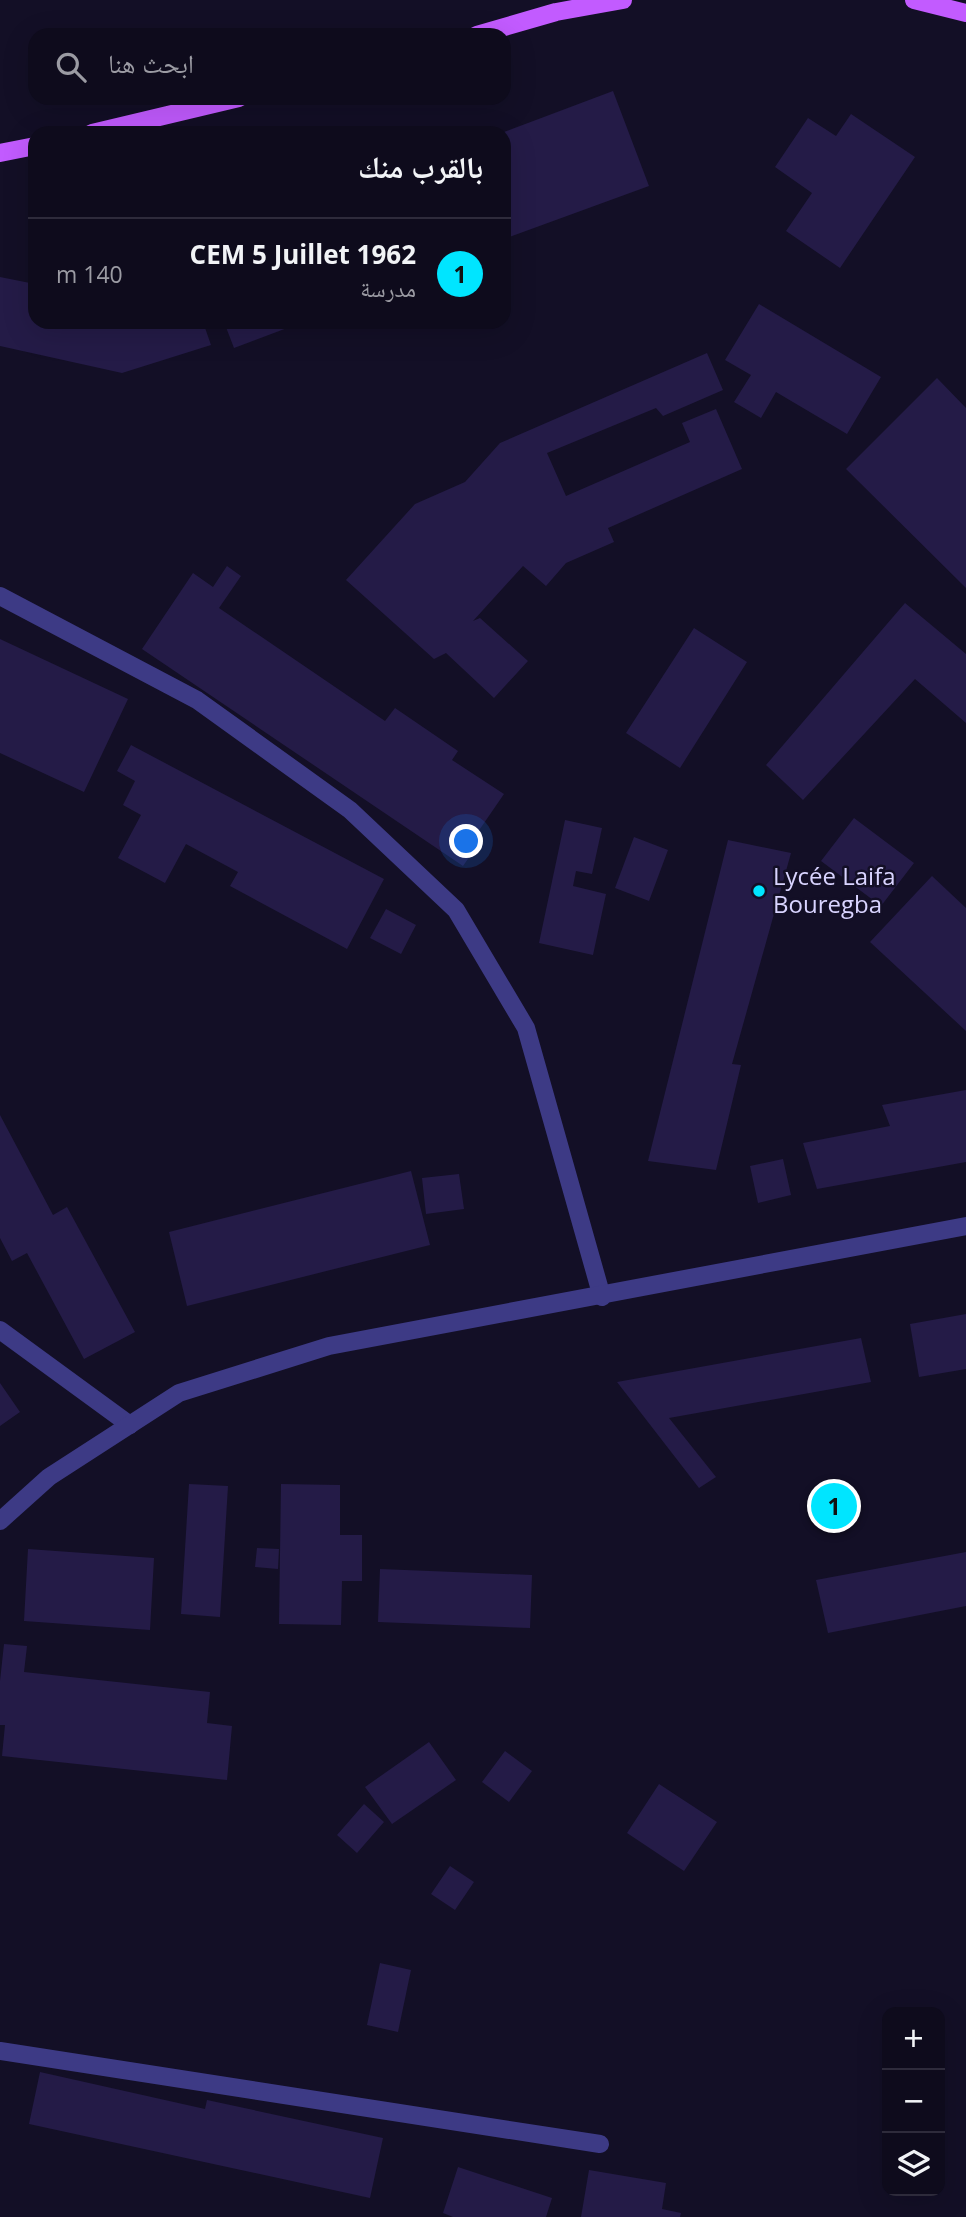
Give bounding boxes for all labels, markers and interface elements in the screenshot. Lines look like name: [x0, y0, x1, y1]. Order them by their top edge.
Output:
search box: [28, 28, 511, 105]
text: ابحث هنا: [108, 45, 194, 81]
icon: search: [52, 48, 90, 86]
text: بالقرب منك: [358, 146, 483, 187]
text: CEM 5 Juillet 1962: [190, 236, 416, 272]
text: 140 m: [56, 258, 123, 290]
text: 1: [453, 258, 467, 290]
text: مدرسة: [360, 272, 416, 304]
your location: [449, 824, 483, 858]
place label: Lycée Laifa Bouregba: [773, 859, 896, 920]
marker: Lycée Laifa Bouregba: [751, 883, 767, 899]
pin: 1: [811, 1480, 857, 1532]
map controls: [882, 2007, 945, 2196]
button: +: [882, 2007, 945, 2070]
button: −: [882, 2070, 945, 2133]
button: layers: [882, 2133, 945, 2196]

